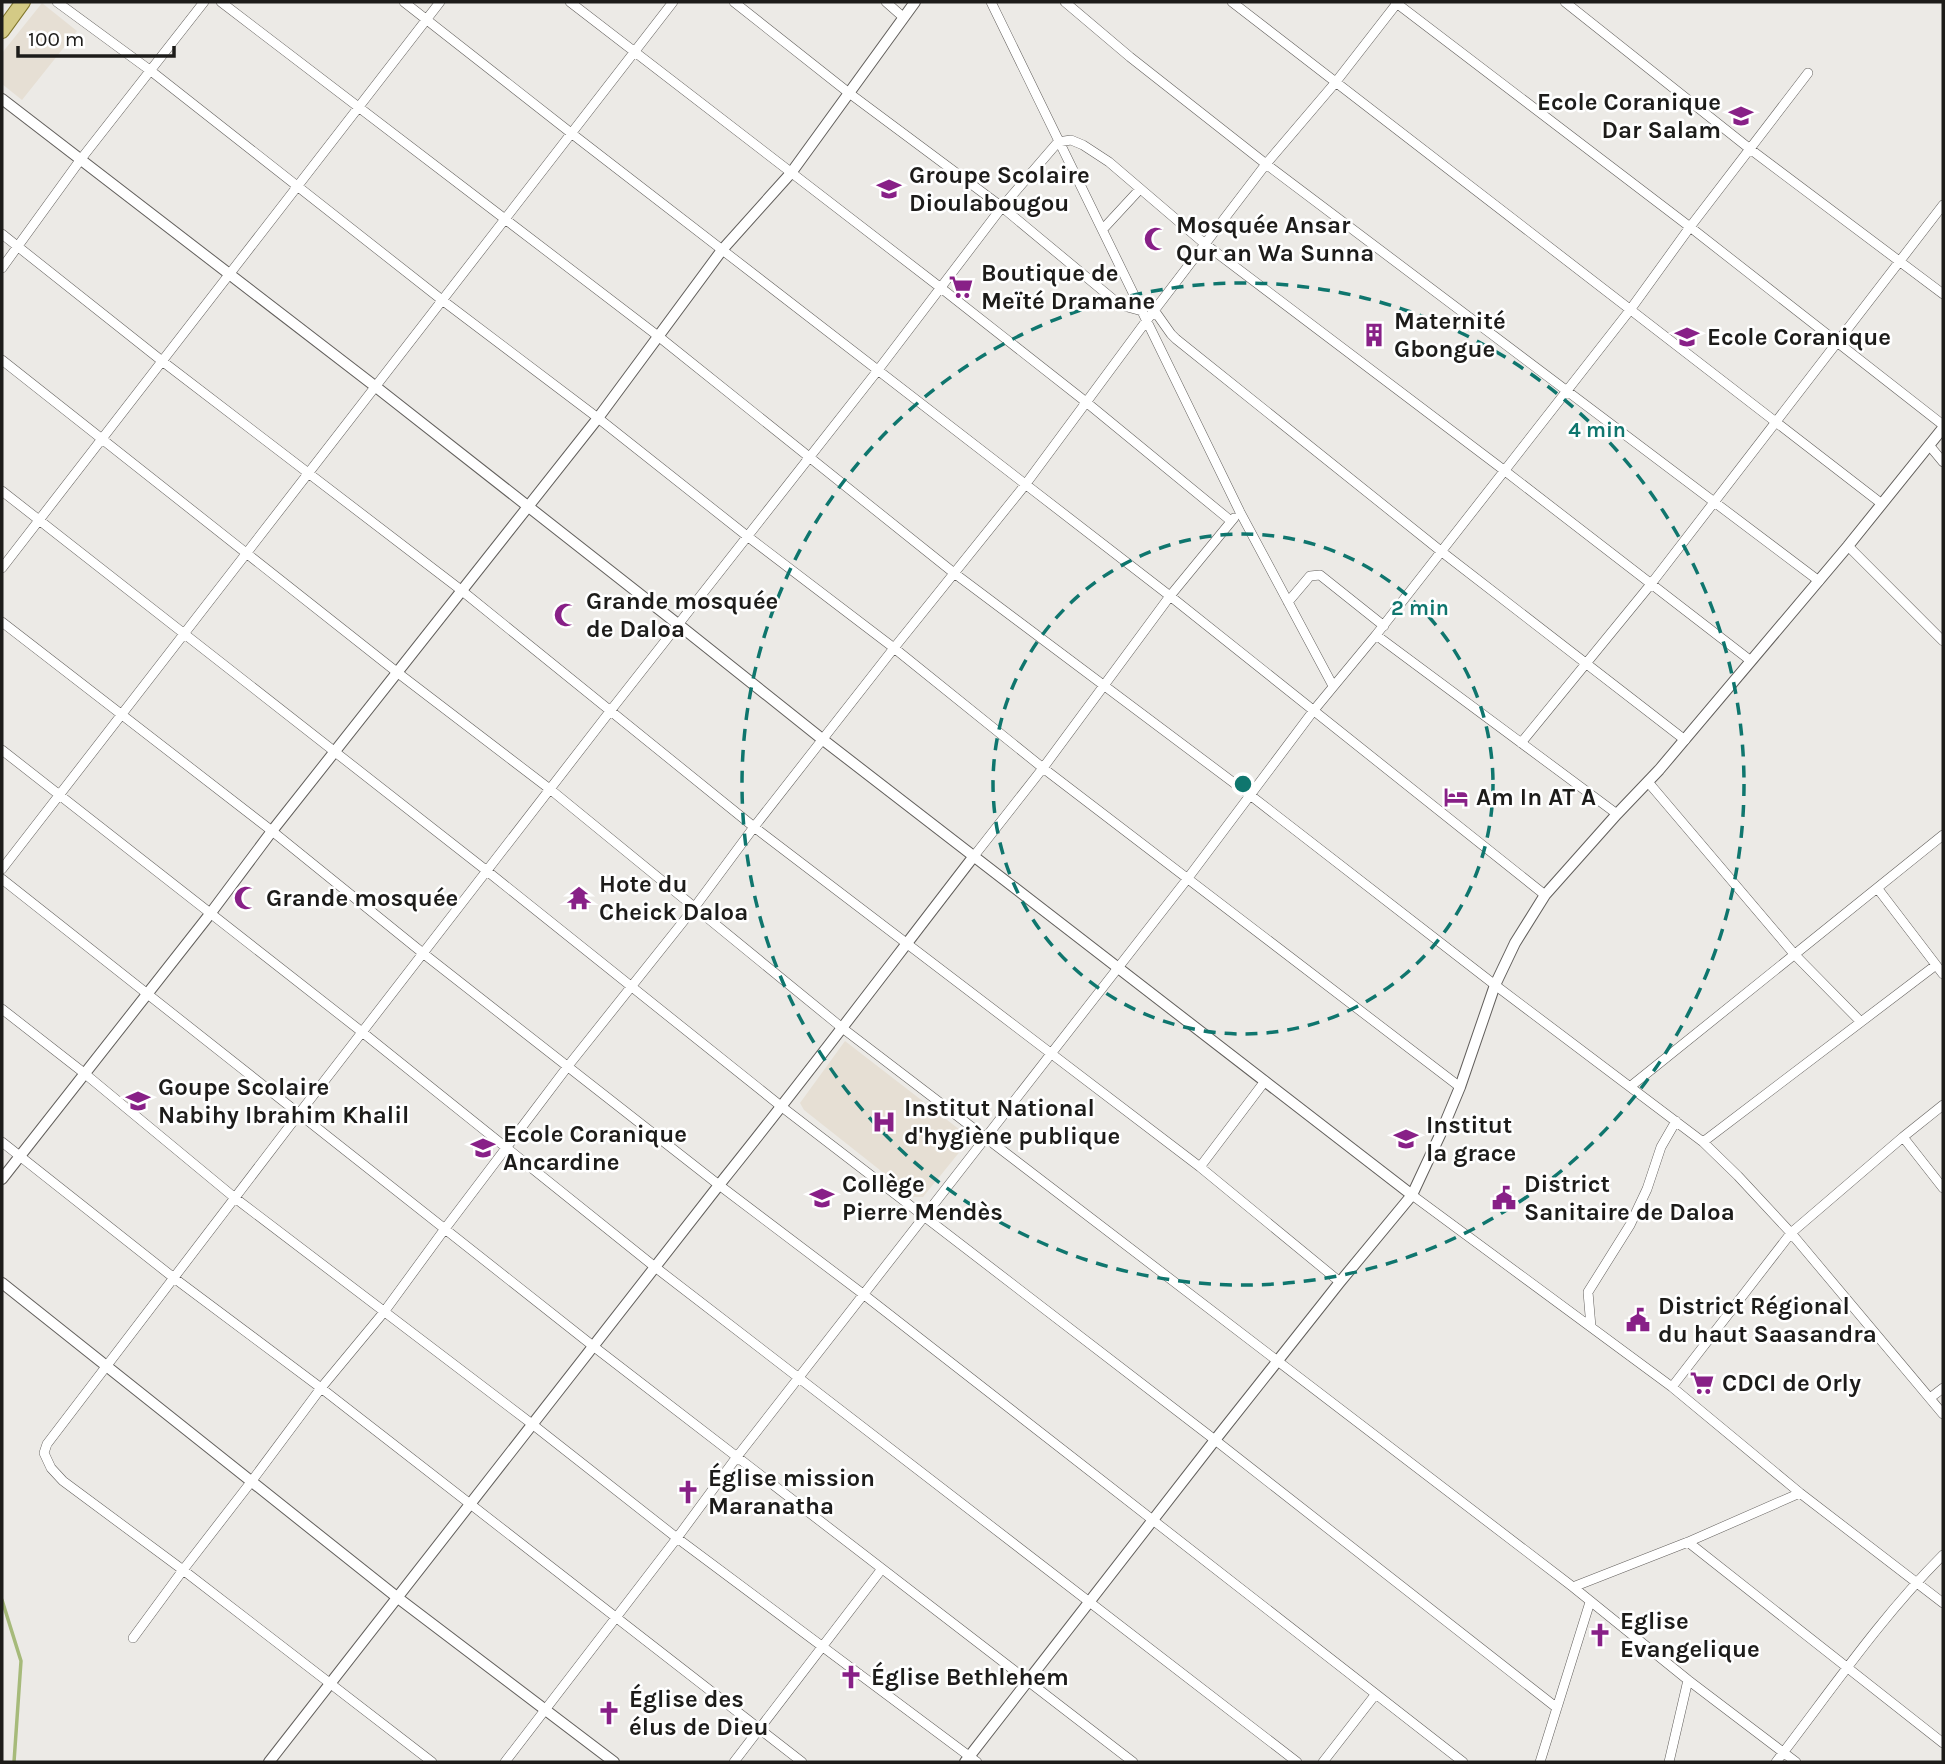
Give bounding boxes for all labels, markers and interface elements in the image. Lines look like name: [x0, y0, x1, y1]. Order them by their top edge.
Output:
scale bar: [18, 14, 173, 58]
text: 100 m: [28, 27, 85, 51]
place label: Ecole Coranique Dar Salam: [1537, 88, 1721, 144]
school or university icon: Ecole Coranique Dar Salam: [1727, 102, 1755, 130]
place label: Groupe Scolaire Dioulabougou: [909, 161, 1090, 217]
school or university icon: Groupe Scolaire Dioulabougou: [875, 175, 903, 203]
place label: Mosquée Ansar Qur an Wa Sunna: [1176, 211, 1374, 267]
mosque icon: Mosquée Ansar Qur an Wa Sunna: [1142, 225, 1170, 253]
place label: Boutique de Meïté Dramane: [981, 259, 1155, 315]
supermarket icon: Boutique de Meïté Dramane: [947, 273, 975, 301]
place label: Maternité Gbongue: [1394, 307, 1506, 363]
building icon: Maternité Gbongue: [1360, 321, 1388, 349]
school or university icon: Ecole Coranique: [1673, 323, 1701, 351]
place label: Ecole Coranique: [1707, 323, 1891, 351]
text: 4 min: [1568, 418, 1626, 442]
place label: Grande mosquée de Daloa: [586, 587, 778, 643]
text: 2 min: [1391, 596, 1449, 620]
mosque icon: Grande mosquée de Daloa: [552, 601, 580, 629]
centre of rings: [1231, 772, 1255, 796]
hotel icon: Am In AT A: [1442, 783, 1470, 811]
place label: Am In AT A: [1476, 783, 1596, 811]
place label: Hote du Cheick Daloa: [599, 870, 748, 926]
mosque icon: Grande mosquée: [232, 884, 260, 912]
place label: Grande mosquée: [266, 884, 458, 912]
temple icon: Hote du Cheick Daloa: [565, 884, 593, 912]
place label: Goupe Scolaire Nabihy Ibrahim Khalil: [158, 1073, 409, 1129]
school or university icon: Goupe Scolaire Nabihy Ibrahim Khalil: [124, 1087, 152, 1115]
place label: Institut National d'hygiène publique: [904, 1094, 1120, 1150]
hospital icon: Institut National d'hygiène publique: [870, 1108, 898, 1136]
place label: Institut la grace: [1426, 1111, 1516, 1167]
place label: Ecole Coranique Ancardine: [503, 1120, 687, 1176]
school or university icon: Institut la grace: [1392, 1125, 1420, 1153]
school or university icon: Ecole Coranique Ancardine: [469, 1134, 497, 1162]
place label: Collège Pierre Mendès: [842, 1170, 1003, 1226]
place label: District Sanitaire de Daloa: [1524, 1170, 1735, 1226]
school or university icon: Collège Pierre Mendès: [808, 1184, 836, 1212]
public building icon: District Sanitaire de Daloa: [1490, 1184, 1518, 1212]
place label: District Régional du haut Saasandra: [1658, 1292, 1877, 1348]
public building icon: District Régional du haut Saasandra: [1624, 1306, 1652, 1334]
supermarket icon: CDCI de Orly: [1688, 1369, 1716, 1397]
place label: CDCI de Orly: [1722, 1369, 1861, 1397]
place label: Église mission Maranatha: [708, 1462, 875, 1520]
church icon: Église mission Maranatha: [674, 1478, 702, 1506]
place label: Eglise Evangelique: [1620, 1607, 1760, 1663]
church icon: Eglise Evangelique: [1586, 1621, 1614, 1649]
place label: Église Bethlehem: [871, 1661, 1069, 1691]
church icon: Église Bethlehem: [837, 1663, 865, 1691]
place label: Église des élus de Dieu: [629, 1683, 768, 1741]
church icon: Église des élus de Dieu: [595, 1699, 623, 1727]

